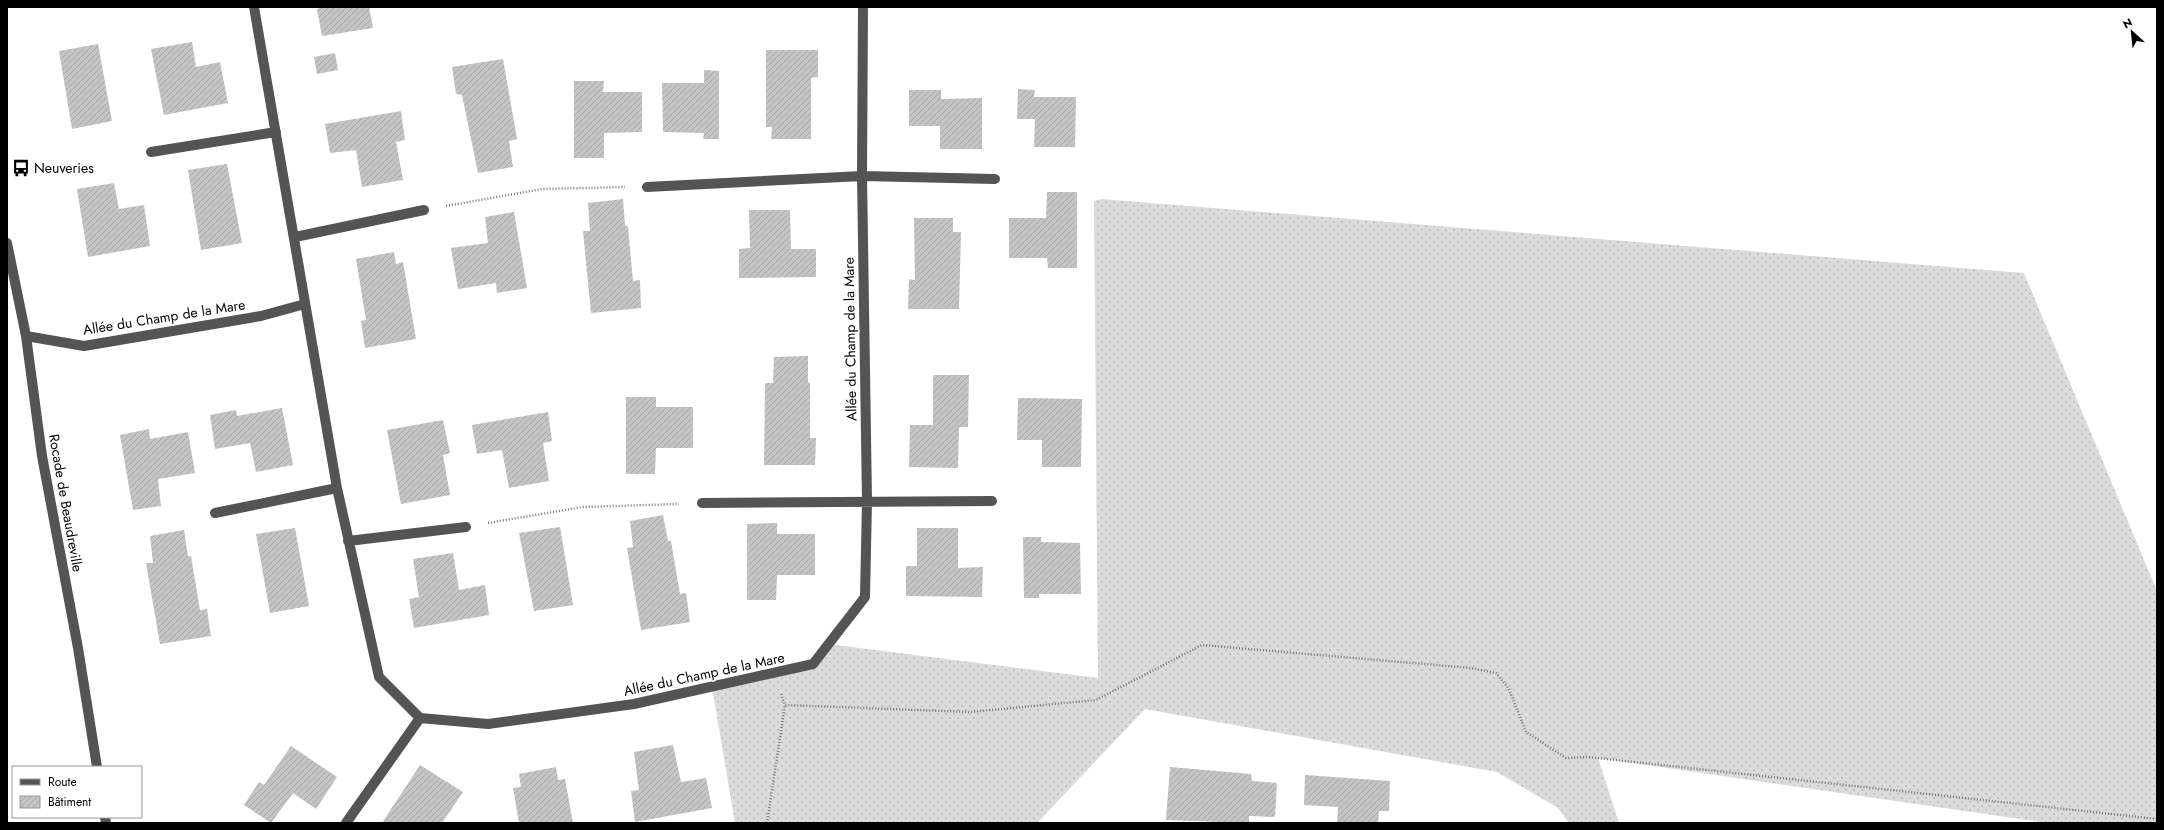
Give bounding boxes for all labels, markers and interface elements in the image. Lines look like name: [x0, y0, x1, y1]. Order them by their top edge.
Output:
north arrow: [2112, 12, 2152, 52]
text: N: [2120, 14, 2135, 32]
bus stop icon: Neuveries: [11, 158, 31, 178]
place label: Neuveries: [34, 158, 94, 178]
street label: Allée du Champ de la Mare: [839, 257, 861, 421]
street label: Allée du Champ de la Mare: [81, 294, 247, 340]
street label: Rocade de Beaudreville: [44, 432, 88, 574]
street label: Allée du Champ de la Mare: [622, 647, 786, 701]
legend: [12, 766, 142, 818]
text: Route: [48, 773, 77, 791]
text: Bâtiment: [48, 793, 91, 811]

